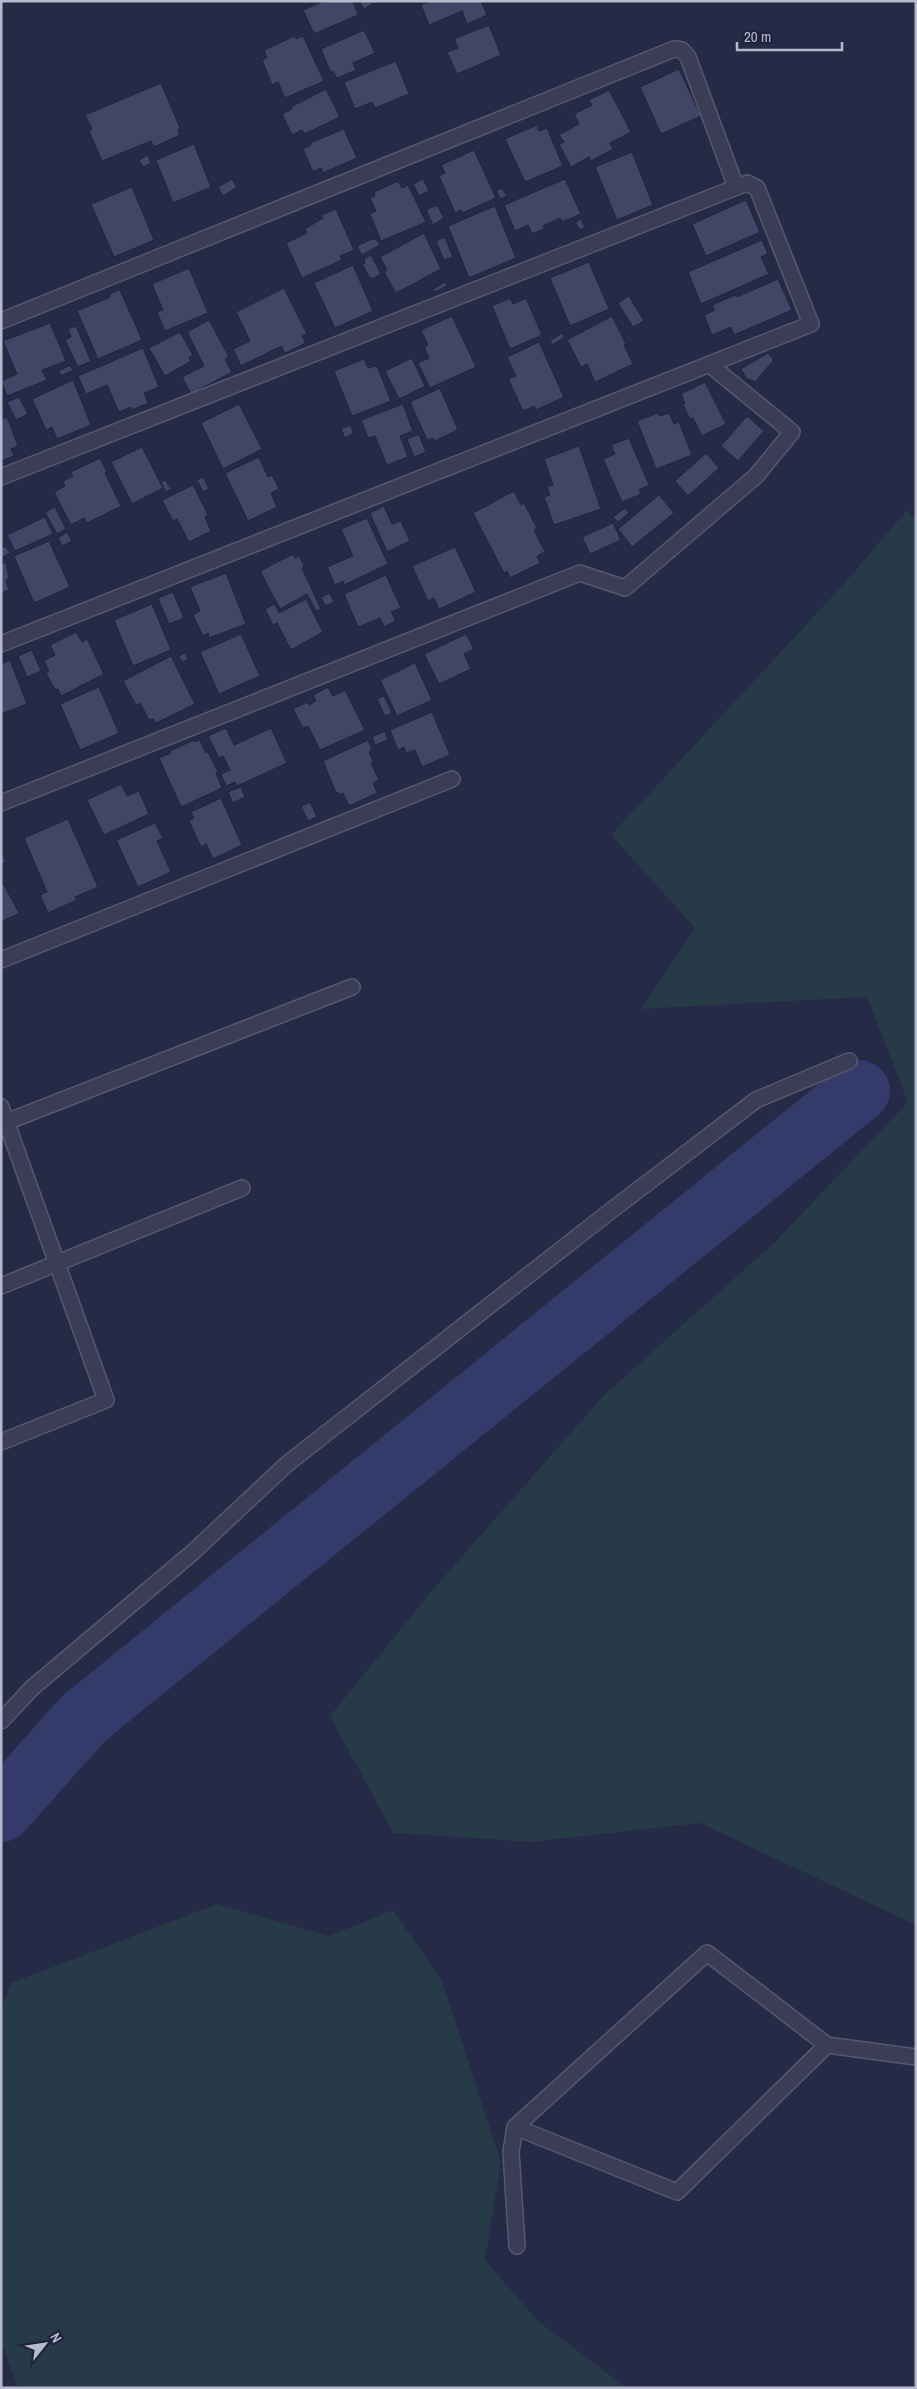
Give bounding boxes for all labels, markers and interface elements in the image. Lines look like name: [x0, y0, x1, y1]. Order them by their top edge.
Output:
scale bar: [737, 20, 842, 52]
text: 20 m: [744, 26, 771, 47]
north arrow: [20, 2319, 70, 2369]
text: N: [46, 2329, 66, 2346]

